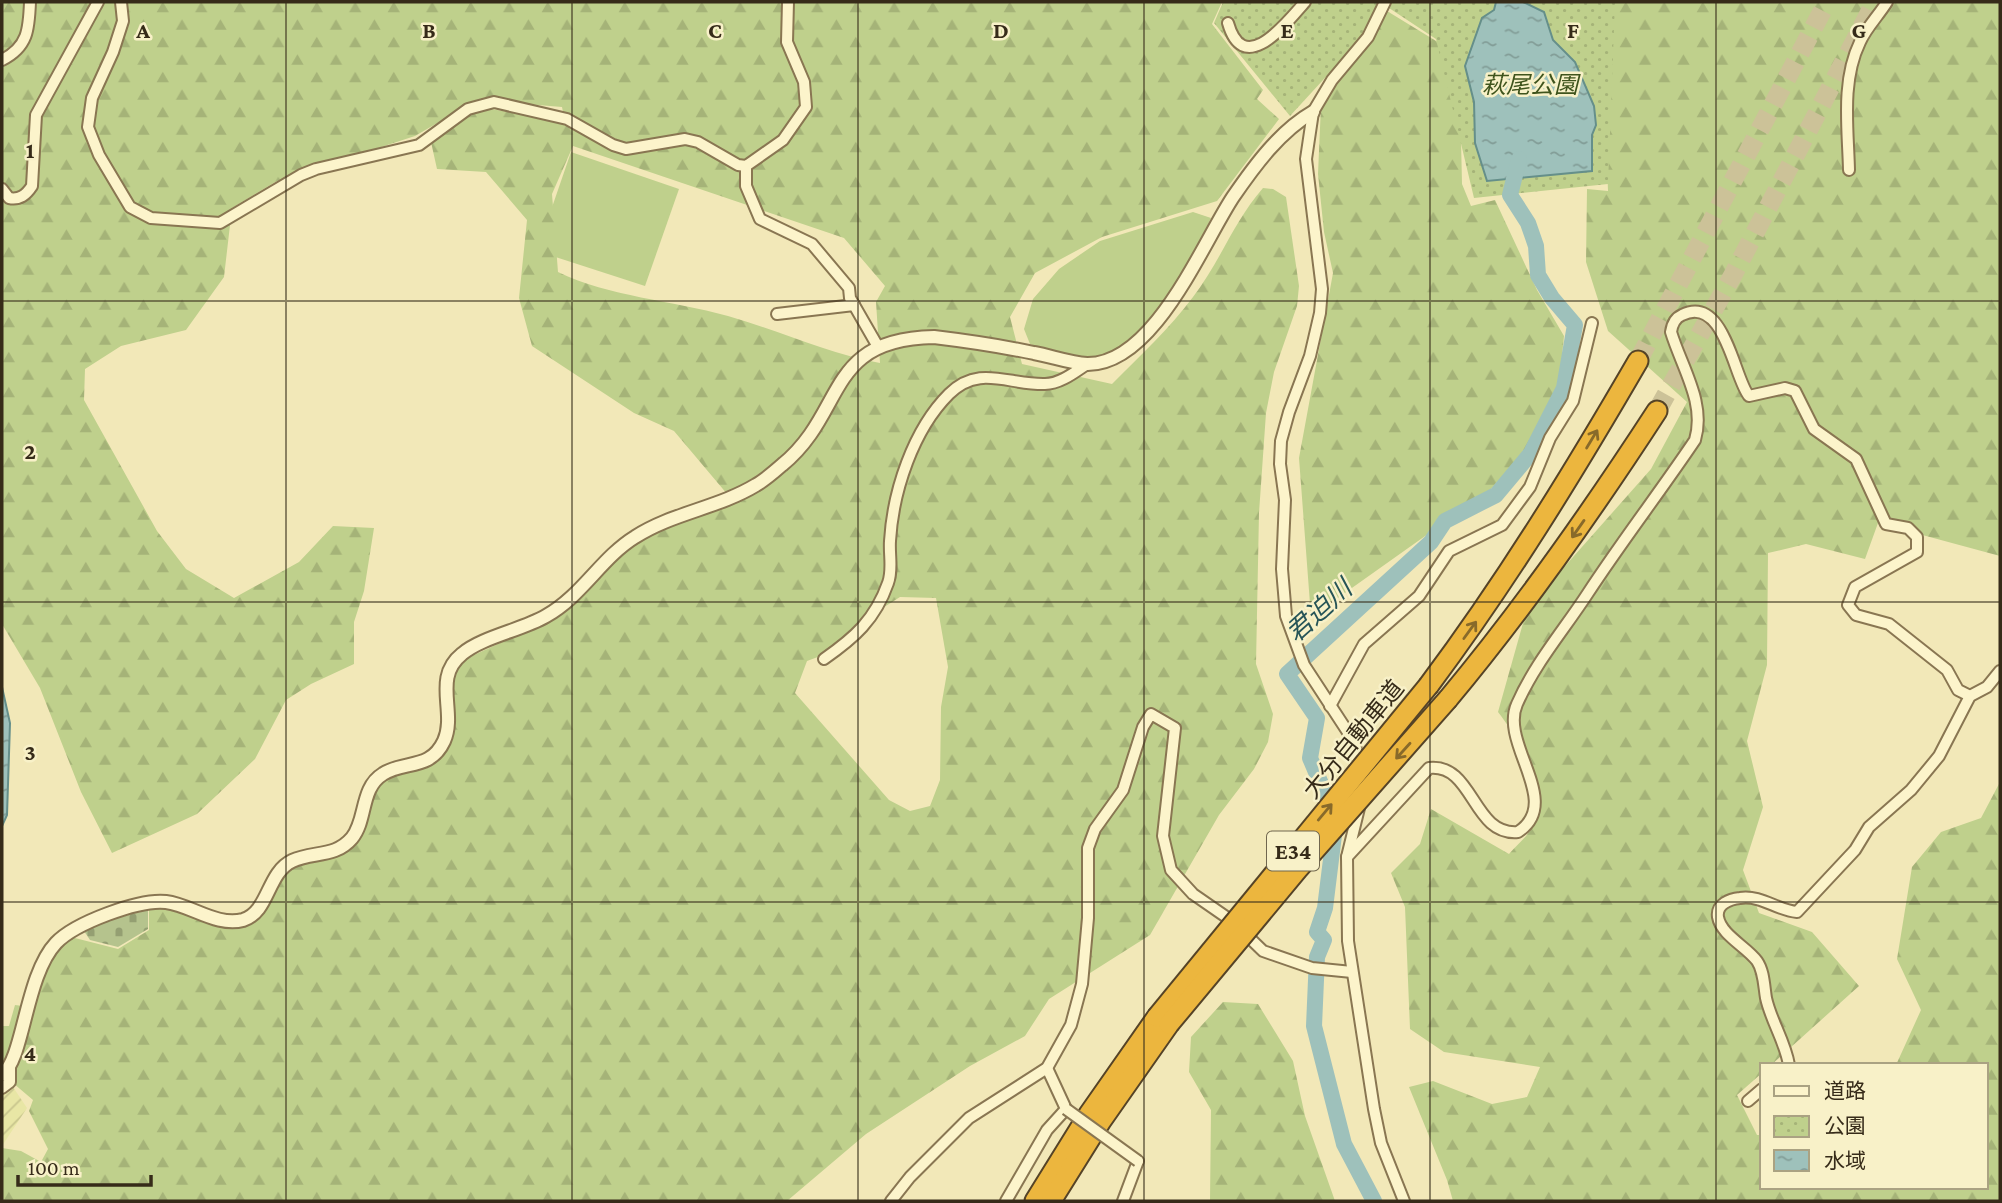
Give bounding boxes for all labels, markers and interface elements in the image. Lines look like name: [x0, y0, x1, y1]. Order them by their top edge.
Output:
text: A: [135, 17, 150, 43]
text: B: [422, 17, 436, 43]
text: C: [708, 17, 722, 43]
text: D: [993, 17, 1009, 43]
text: E: [1280, 17, 1294, 43]
text: F: [1567, 17, 1579, 43]
text: G: [1852, 17, 1867, 43]
park label: 萩尾公園: [1482, 71, 1581, 98]
text: 1: [26, 137, 35, 163]
one-way arrow: [1586, 429, 1600, 449]
text: 2: [24, 438, 36, 464]
one-way arrow: [1571, 519, 1585, 538]
water label: 君迫川: [1280, 572, 1360, 648]
one-way arrow: [1463, 621, 1477, 640]
street label: 大分自動車道: [1297, 675, 1409, 803]
text: 3: [24, 739, 36, 765]
one-way arrow: [1395, 741, 1411, 759]
one-way arrow: [1317, 804, 1333, 822]
road number: E34: [1267, 832, 1319, 870]
text: 4: [24, 1040, 36, 1066]
legend: [1760, 1063, 1988, 1189]
text: 道路: [1824, 1079, 1866, 1103]
text: 公園: [1824, 1114, 1866, 1138]
scale bar: [18, 1144, 150, 1188]
text: 水域: [1824, 1149, 1866, 1173]
text: 100 m: [28, 1156, 80, 1180]

